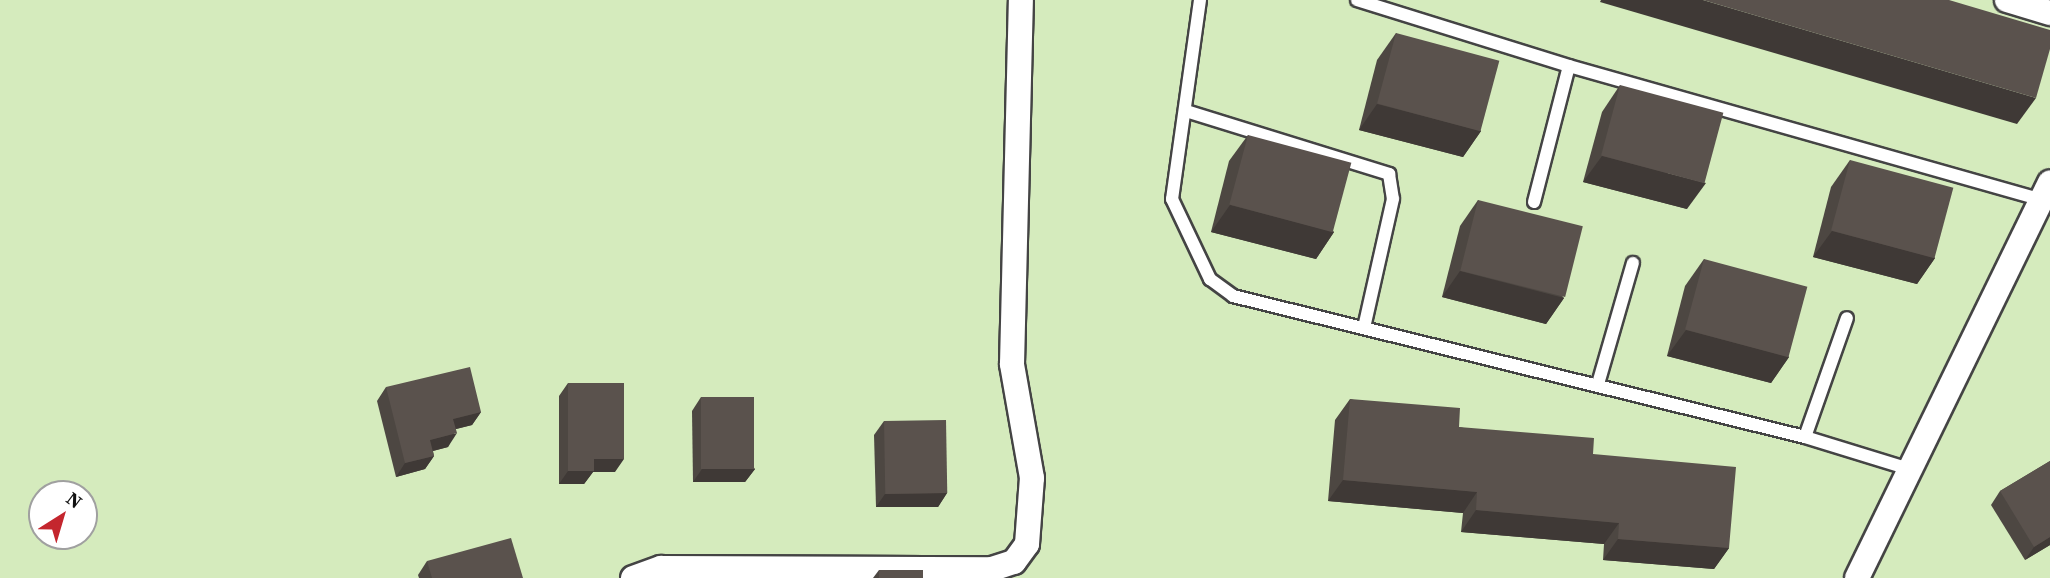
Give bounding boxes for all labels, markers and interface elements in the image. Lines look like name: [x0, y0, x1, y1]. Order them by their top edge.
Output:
north arrow: [28, 480, 98, 550]
text: N: [61, 485, 88, 514]

